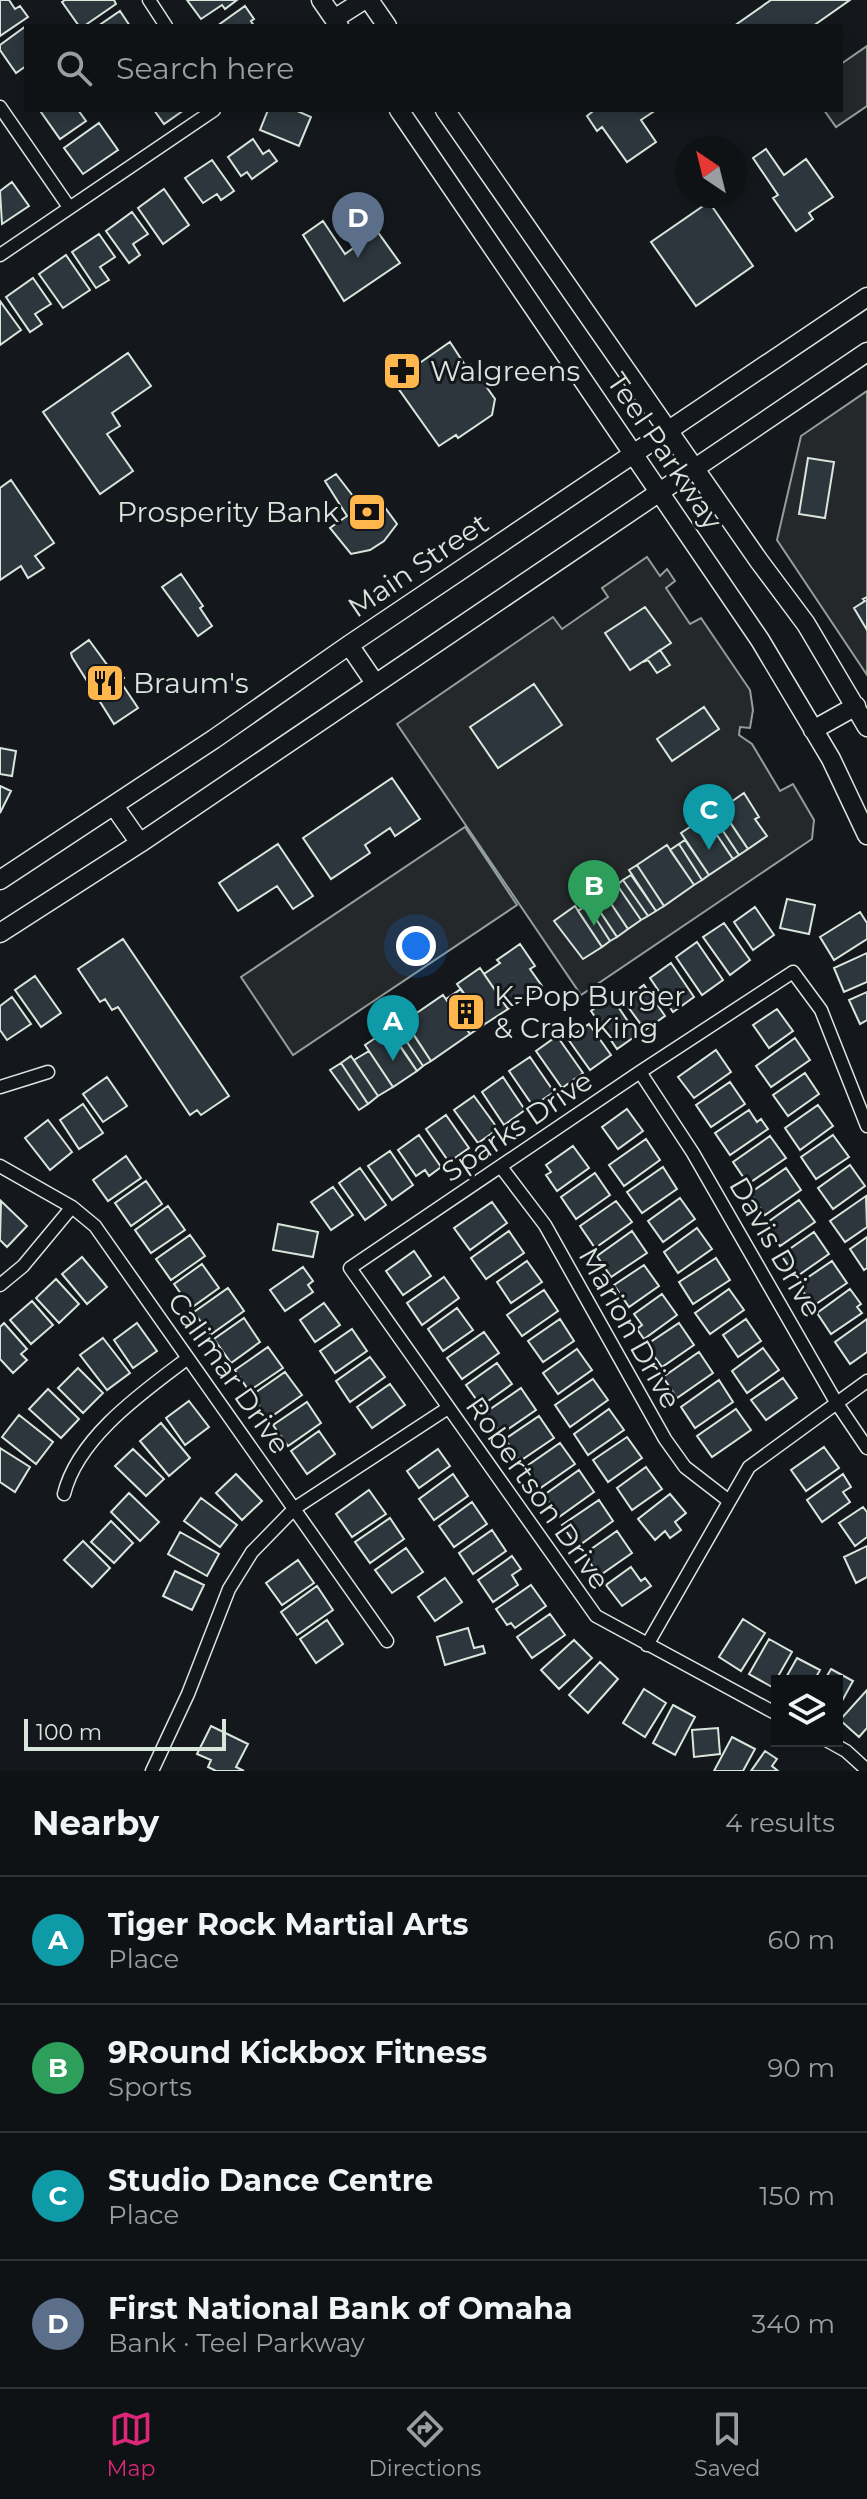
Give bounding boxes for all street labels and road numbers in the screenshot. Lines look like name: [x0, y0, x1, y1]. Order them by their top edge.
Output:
street label: Teel Parkway: [600, 366, 730, 536]
street label: Main Street: [341, 506, 495, 624]
street label: Sparks Drive: [435, 1063, 599, 1189]
street label: Davis Drive: [722, 1171, 830, 1323]
street label: Marion Drive: [572, 1241, 688, 1415]
street label: Calimar Drive: [161, 1286, 297, 1460]
street label: Robertson Drive: [459, 1390, 617, 1596]

